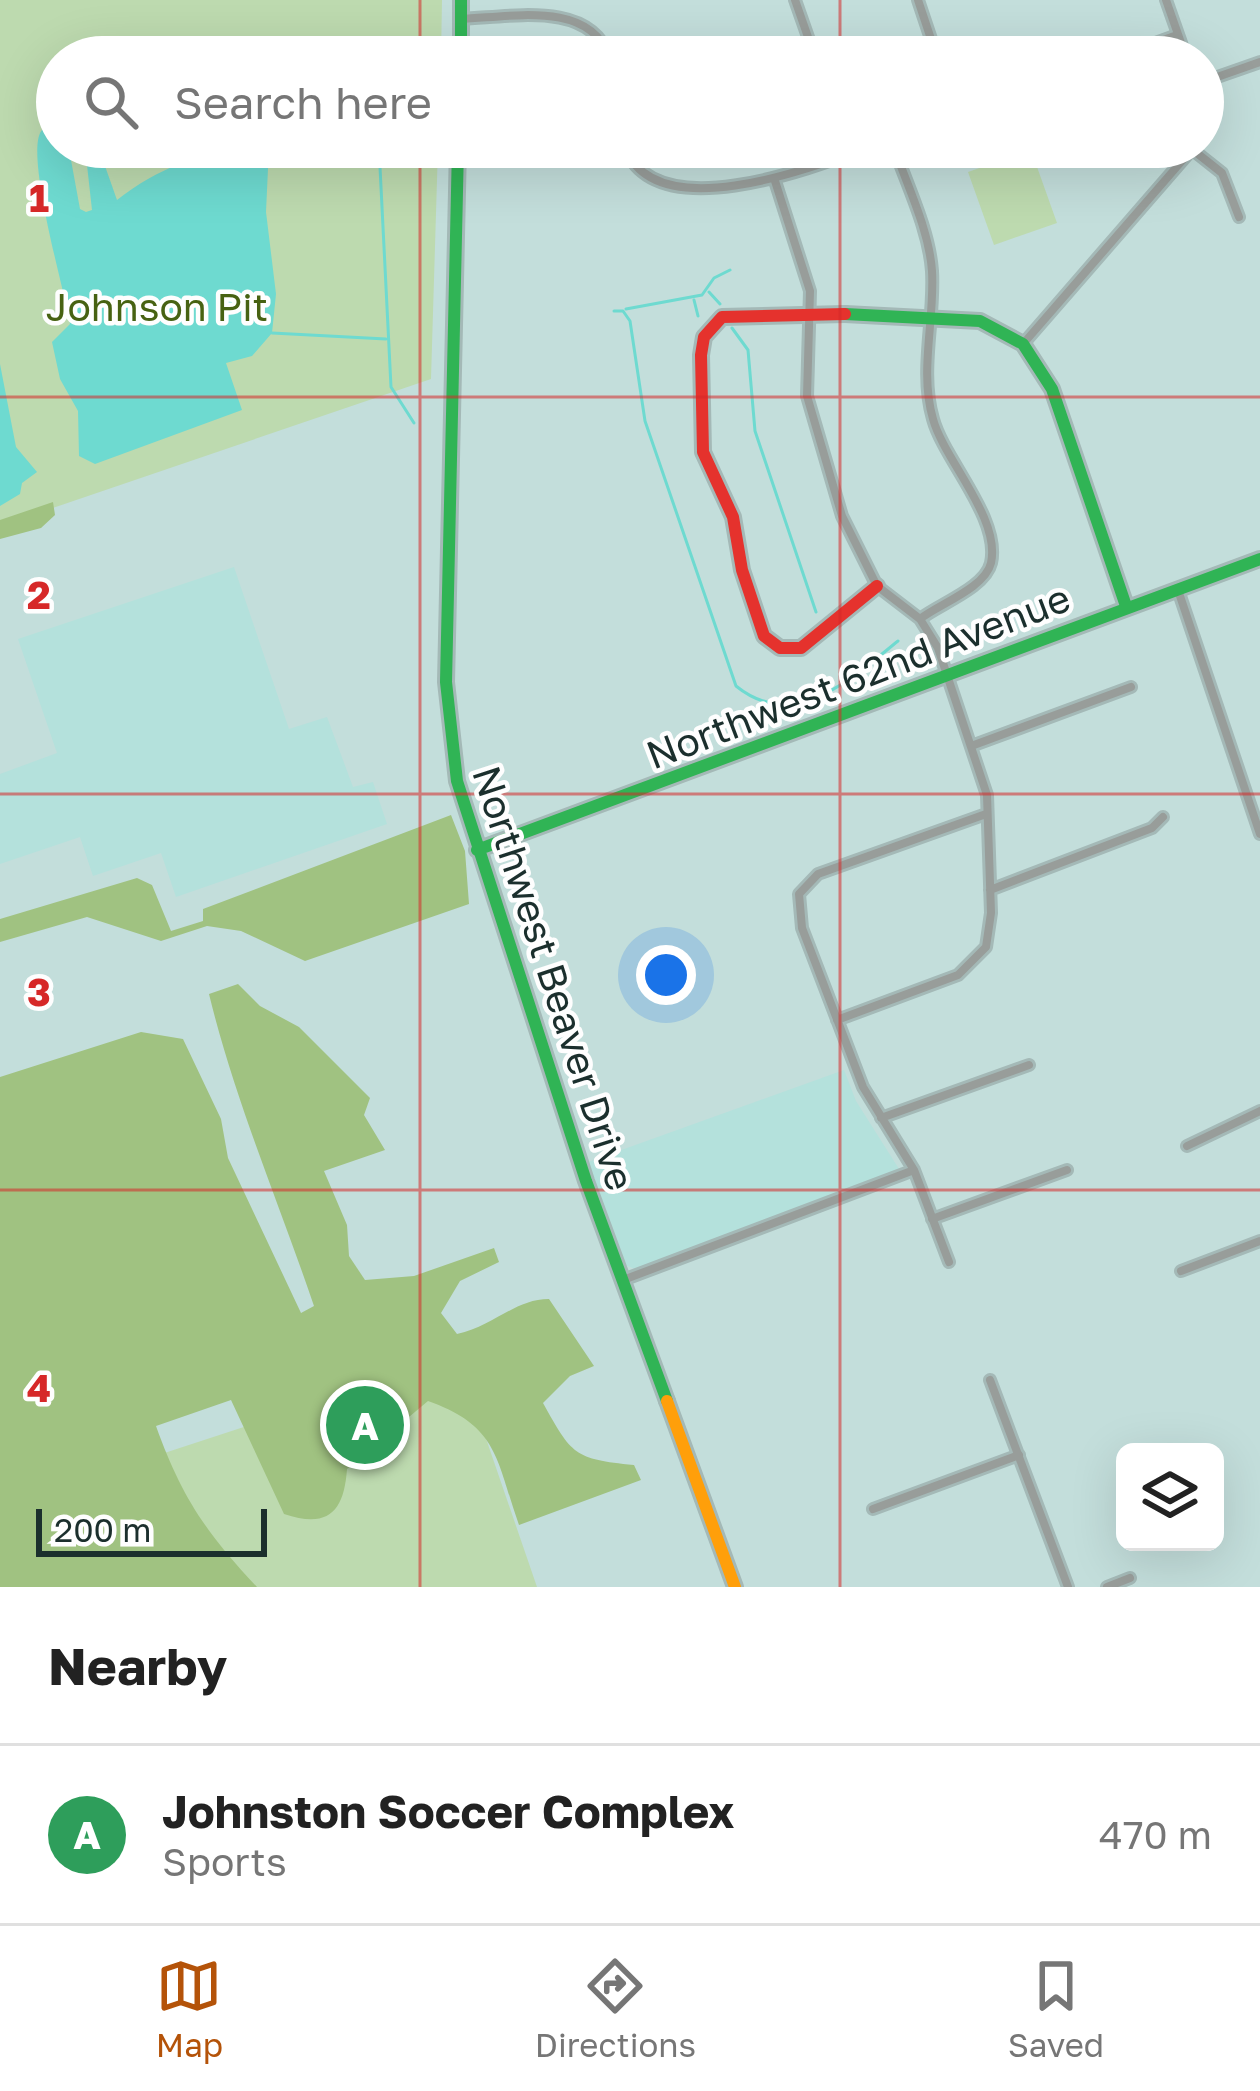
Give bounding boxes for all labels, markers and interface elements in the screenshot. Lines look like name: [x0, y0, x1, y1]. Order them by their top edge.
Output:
search box: [36, 36, 1224, 168]
icon: search: [78, 69, 144, 135]
text: Search here: [174, 75, 432, 129]
text: 1: [29, 174, 49, 221]
park label: Johnson Pit: [46, 283, 268, 330]
text: 2: [27, 571, 51, 618]
street label: Northwest 62nd Avenue: [640, 573, 1076, 779]
street label: Northwest Beaver Drive: [463, 760, 645, 1196]
your location: [636, 945, 696, 1005]
text: 3: [27, 968, 51, 1015]
text: 4: [27, 1364, 51, 1411]
pin: A: [326, 1380, 404, 1470]
map controls: [1116, 1443, 1224, 1551]
button: layers: [1116, 1443, 1224, 1551]
scale bar: [36, 1503, 267, 1556]
text: 200 m: [54, 1510, 152, 1549]
text: Nearby: [48, 1635, 227, 1696]
text: Johnston Soccer Complex: [162, 1784, 734, 1838]
text: A: [73, 1811, 101, 1858]
text: 470 m: [1099, 1811, 1212, 1858]
text: Sports: [162, 1838, 287, 1885]
tab: Map: [156, 1953, 223, 2064]
tab: Directions: [535, 1953, 696, 2064]
tab: Saved: [1008, 1953, 1104, 2064]

